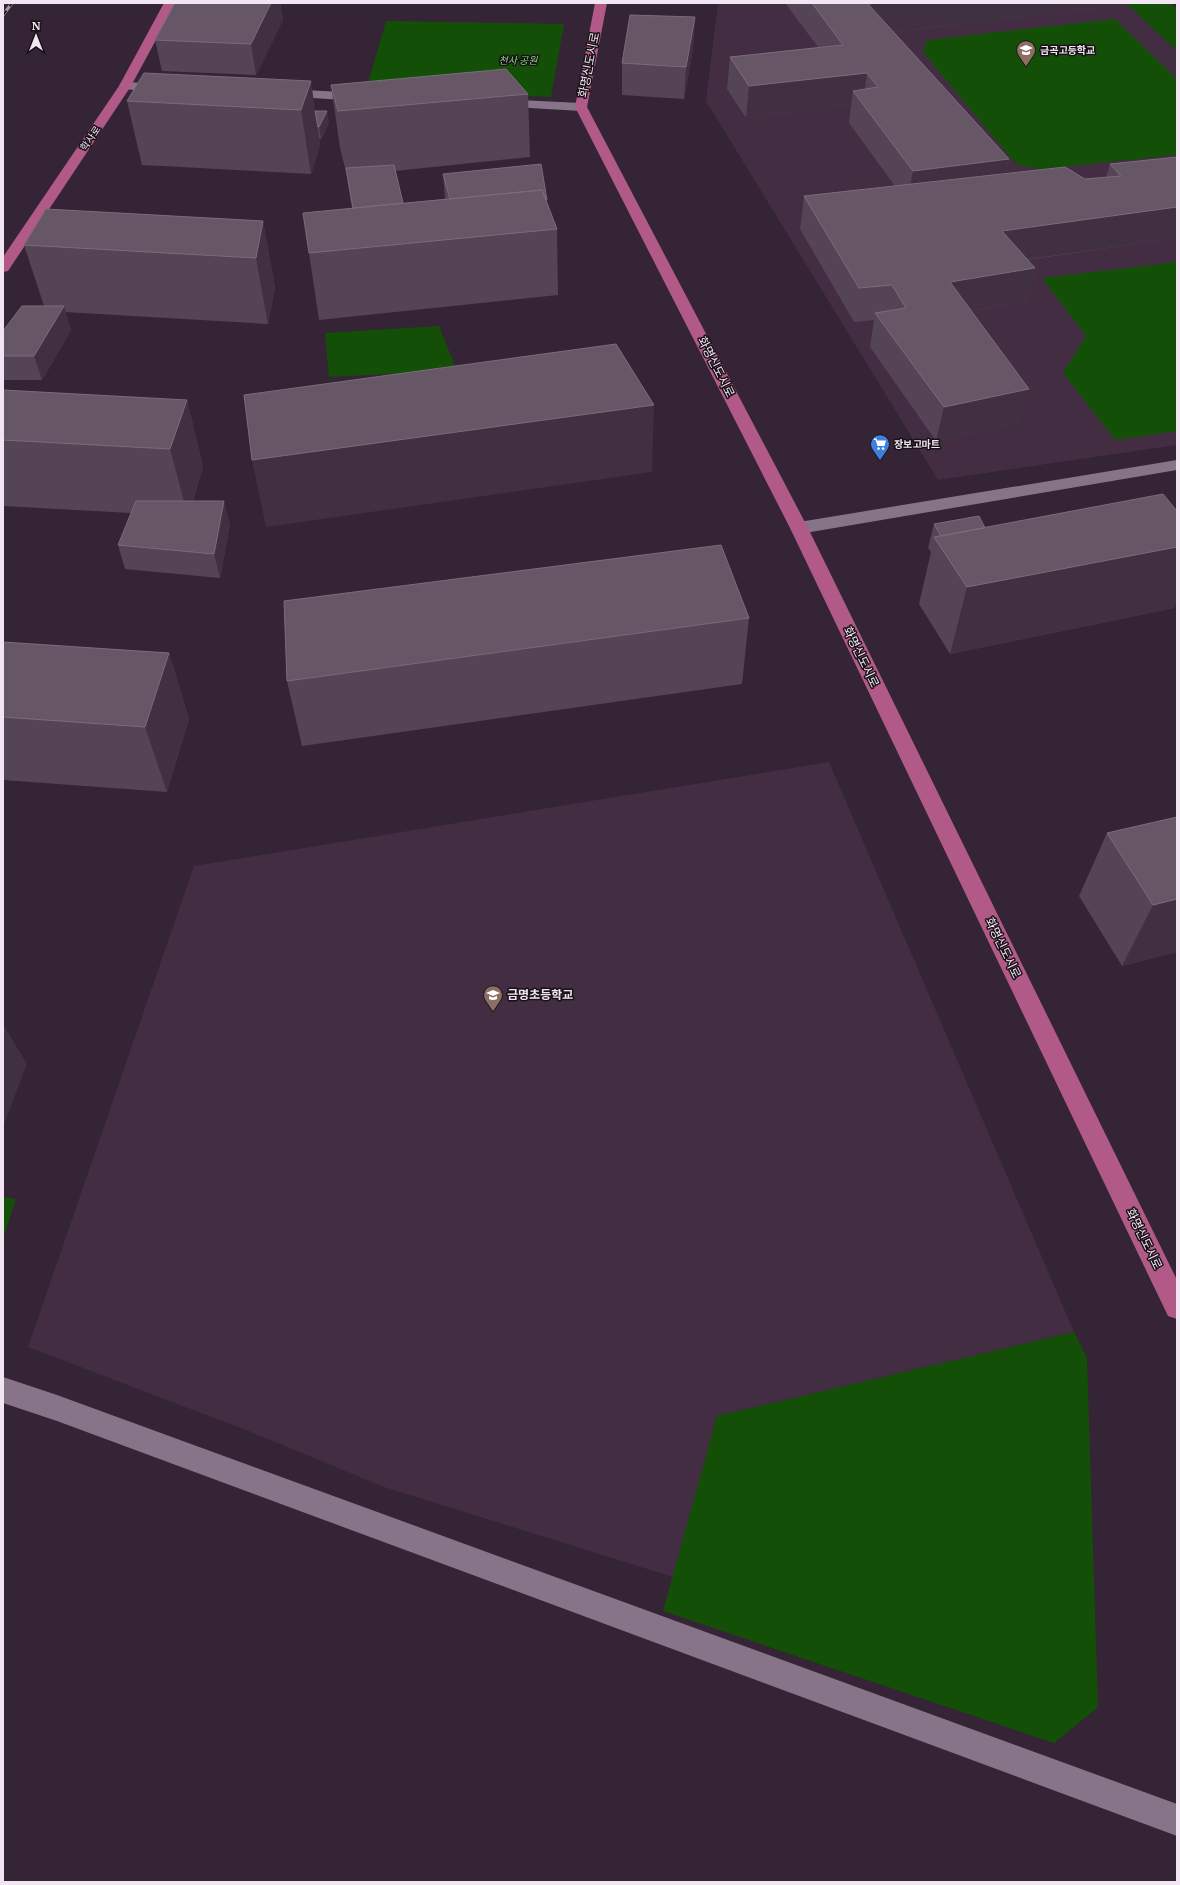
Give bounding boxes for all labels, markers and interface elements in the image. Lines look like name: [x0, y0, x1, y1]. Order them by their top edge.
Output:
north arrow: [16, 16, 56, 56]
text: N: [32, 19, 41, 33]
street label: 화명신도시로: [575, 31, 602, 99]
school or university icon: 금곡고등학교: [1015, 39, 1037, 67]
place label: 금곡고등학교: [1040, 44, 1095, 57]
park label: 천사 공원: [498, 54, 538, 67]
street label: 학사로: [77, 123, 104, 153]
street label: 화명신도시로: [695, 334, 738, 400]
supermarket icon: 장보고마트: [869, 433, 891, 461]
place label: 장보고마트: [894, 438, 940, 451]
street label: 화명신도시로: [840, 624, 883, 690]
street label: 화명신도시로: [982, 915, 1025, 981]
school or university icon: 금명초등학교: [482, 984, 504, 1012]
place label: 금명초등학교: [507, 987, 573, 1002]
street label: 화명신도시로: [1123, 1206, 1166, 1272]

